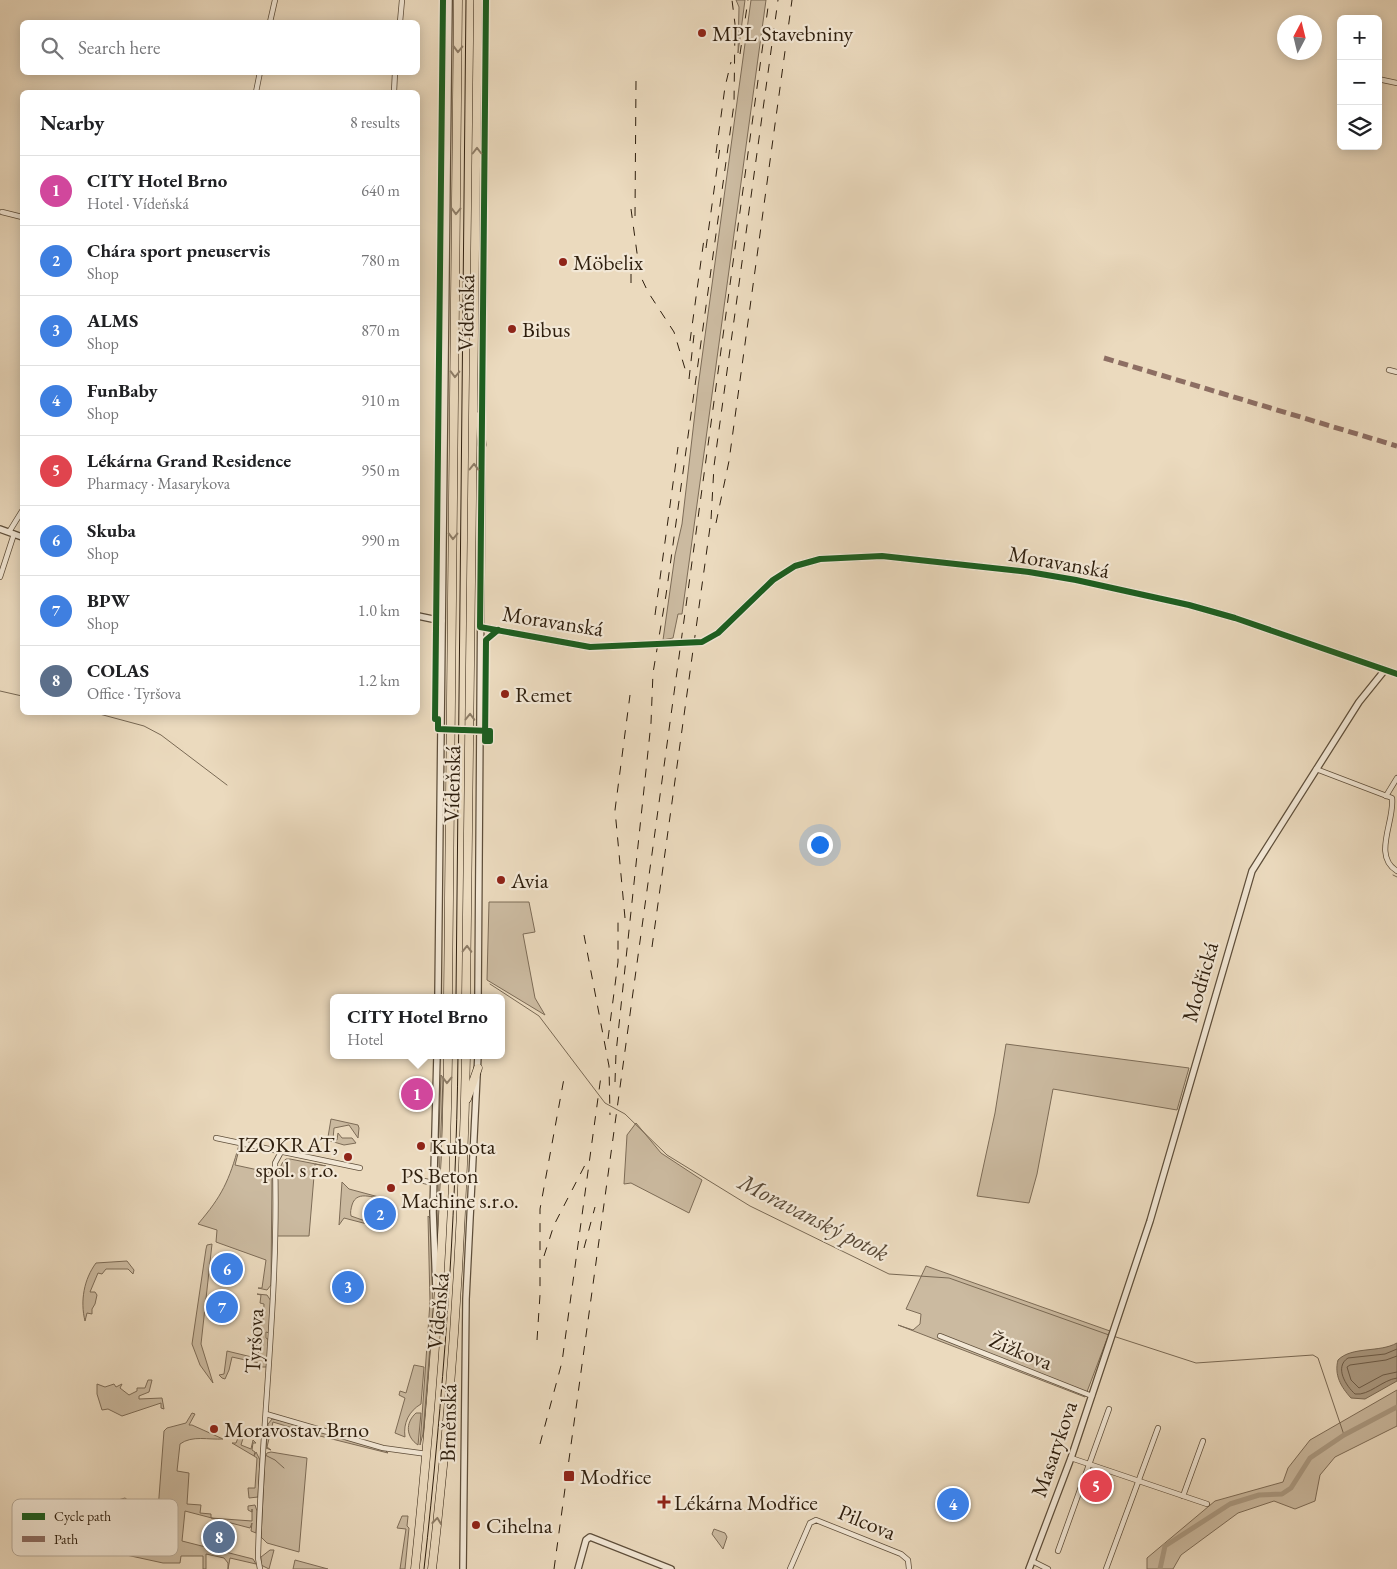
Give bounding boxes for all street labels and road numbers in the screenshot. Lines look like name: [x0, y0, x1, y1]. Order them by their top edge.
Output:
street label: Vídeňská: [451, 274, 481, 352]
street label: Moravanská: [1006, 539, 1112, 585]
street label: Moravanská: [500, 599, 606, 643]
street label: Vídeňská: [437, 745, 467, 823]
street label: Modřická: [1175, 938, 1225, 1026]
street label: Vídeňská: [420, 1271, 456, 1351]
street label: Tyršova: [238, 1307, 270, 1374]
street label: Žižkova: [985, 1325, 1057, 1377]
street label: Brněnská: [433, 1383, 463, 1462]
street label: Masarykova: [1024, 1397, 1084, 1501]
street label: Pilcova: [834, 1497, 900, 1547]

